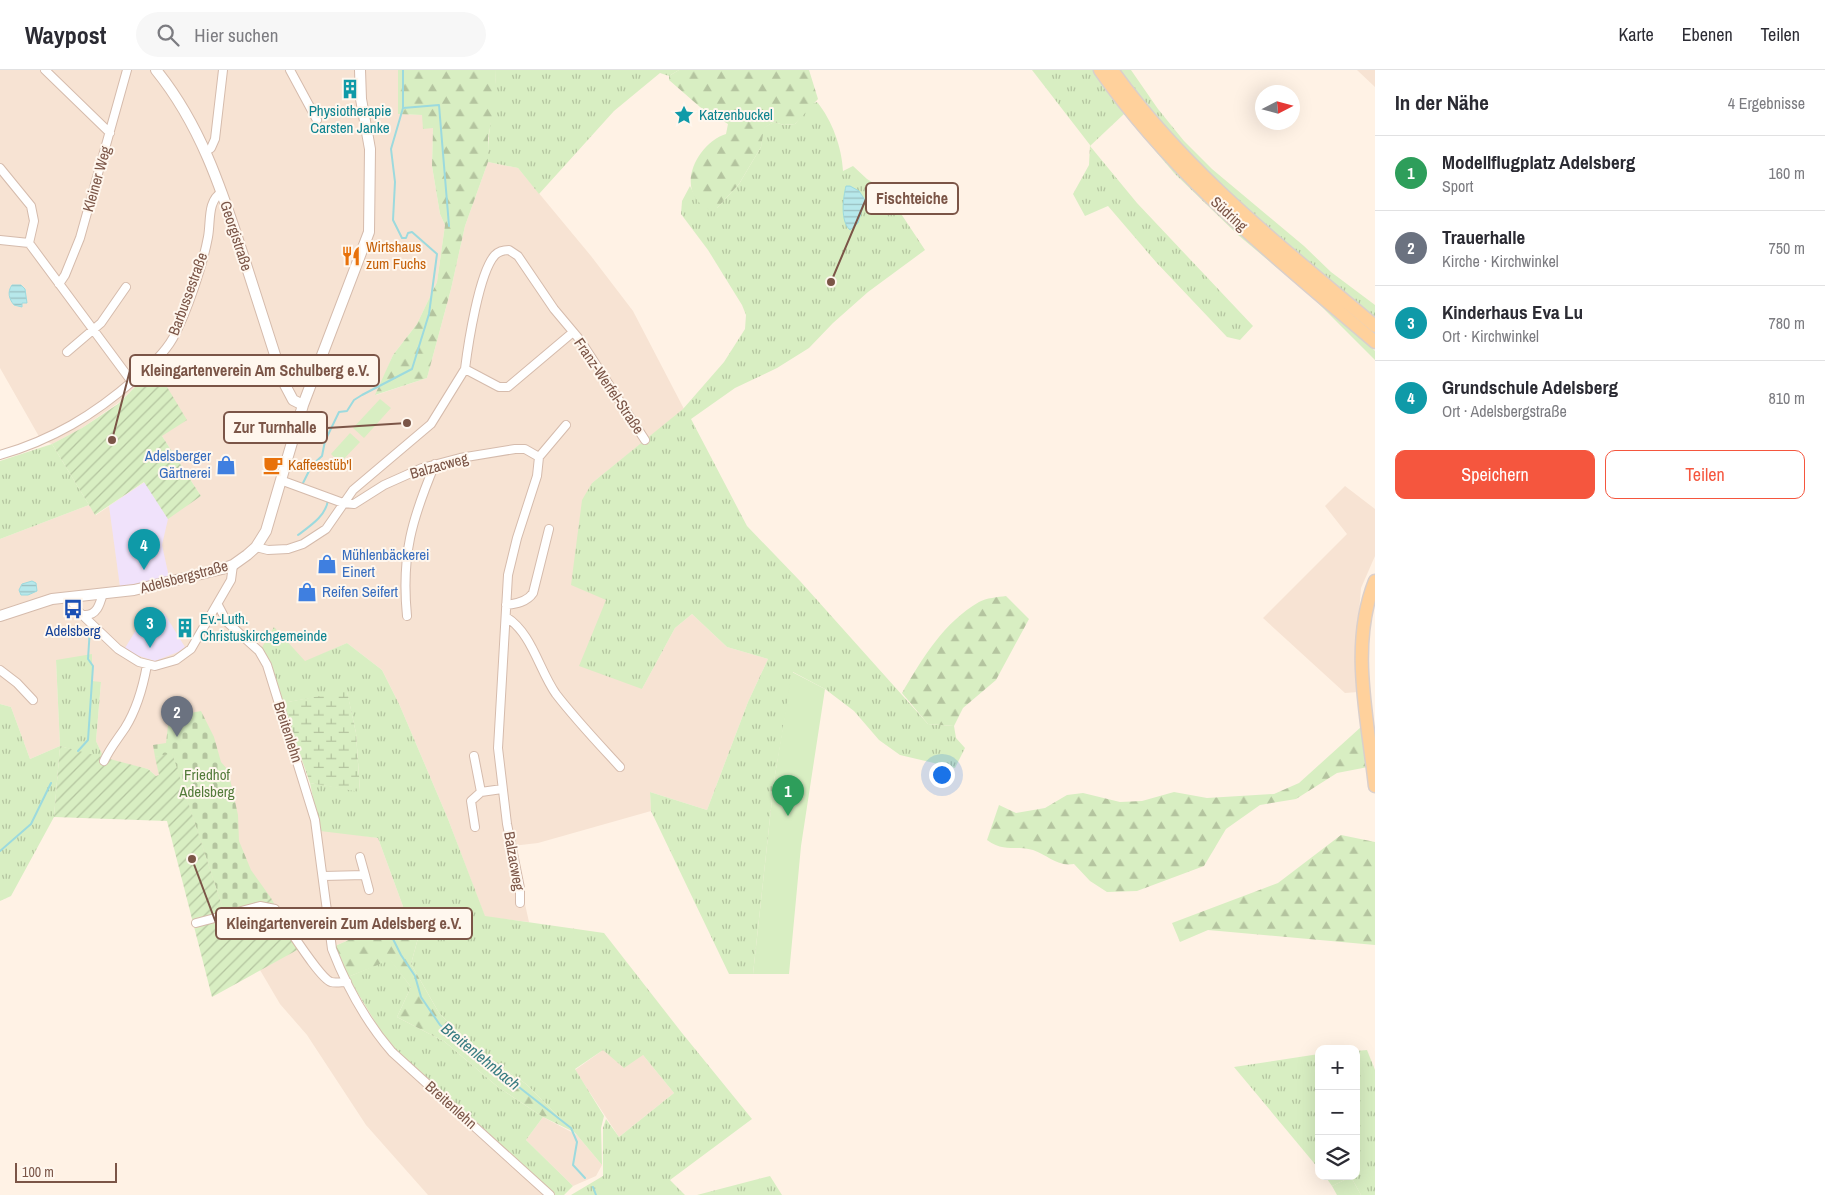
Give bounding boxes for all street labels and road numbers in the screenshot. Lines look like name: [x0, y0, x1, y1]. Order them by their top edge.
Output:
street label: Kleiner Weg: [77, 143, 116, 214]
street label: Südring: [1206, 191, 1252, 236]
street label: Georgistraße: [215, 198, 258, 274]
street label: Barbussestraße: [163, 249, 212, 338]
street label: Franz-Werfel-Straße: [569, 333, 649, 438]
street label: Balzacweg: [407, 447, 470, 484]
street label: Adelsbergstraße: [137, 555, 230, 599]
street label: Breitenlehn: [269, 699, 308, 765]
street label: Balzacweg: [499, 830, 530, 892]
street label: Breitenlehn: [421, 1076, 482, 1133]

